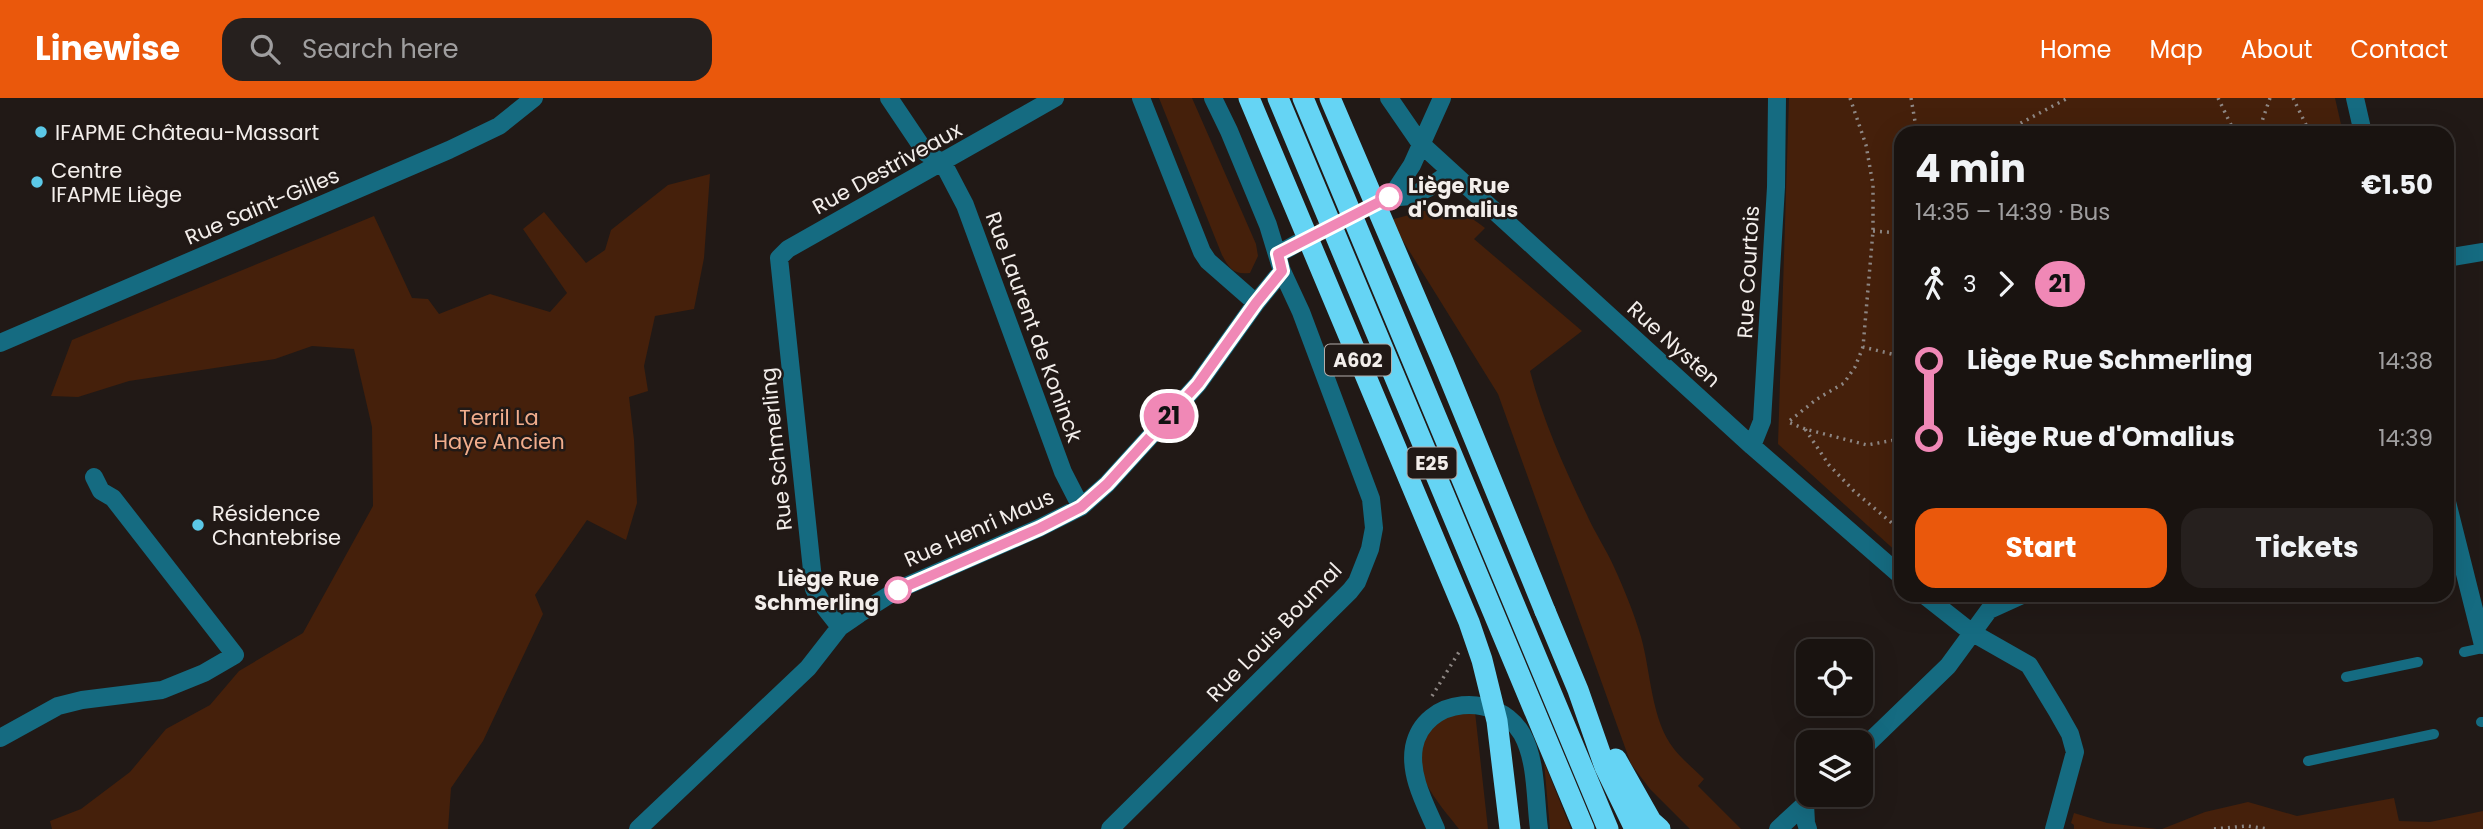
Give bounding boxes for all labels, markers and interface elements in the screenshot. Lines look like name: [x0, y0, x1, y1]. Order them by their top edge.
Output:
search box: [222, 18, 712, 81]
text: Linewise: [35, 25, 180, 72]
icon: search: [246, 30, 284, 68]
text: Search here: [302, 31, 459, 67]
text: Home: [2040, 33, 2112, 66]
text: Map: [2150, 33, 2203, 66]
text: About: [2241, 33, 2312, 66]
text: Contact: [2350, 33, 2448, 66]
street label: Rue Destriveaux: [807, 115, 967, 221]
place label: IFAPME Château-Massart: [55, 118, 319, 147]
marker: IFAPME Château-Massart: [33, 124, 49, 140]
text: 4 min: [1915, 142, 2026, 195]
place label: Centre IFAPME Liège: [51, 156, 182, 209]
street label: Rue Saint-Gilles: [180, 160, 344, 252]
text: €1.50: [2361, 167, 2433, 203]
place label: Liège Rue d'Omalius: [1408, 171, 1518, 224]
marker: Centre IFAPME Liège: [29, 174, 45, 190]
marker: Liège Rue d'Omalius: [1376, 184, 1402, 210]
text: 14:35 – 14:39 · Bus: [1915, 196, 2110, 228]
street label: Rue Courtois: [1730, 205, 1766, 339]
street label: Rue Laurent de Koninck: [979, 208, 1089, 447]
icon: walk: [1915, 265, 1953, 303]
icon: forward: [1987, 265, 2025, 303]
text: 21: [2049, 267, 2071, 300]
text: 3: [1963, 268, 1977, 300]
street label: Rue Nysten: [1621, 294, 1727, 394]
text: Liège Rue Schmerling: [1967, 342, 2253, 378]
road number: A602: [1325, 344, 1391, 376]
text: 14:38: [2378, 345, 2433, 377]
street label: Rue Schmerling: [753, 366, 799, 532]
line badge: 21: [1138, 393, 1200, 439]
text: 21: [1158, 399, 1180, 432]
park label: Terril La Haye Ancien: [433, 403, 565, 456]
text: Liège Rue d'Omalius: [1967, 419, 2235, 455]
text: 14:39: [2378, 422, 2433, 454]
road number: E25: [1408, 448, 1456, 478]
street label: Rue Henri Maus: [900, 482, 1058, 574]
place label: Résidence Chantebrise: [212, 499, 341, 552]
button: Start: [1915, 508, 2167, 588]
button: Tickets: [2181, 508, 2433, 588]
marker: Résidence Chantebrise: [190, 517, 206, 533]
street label: Rue Louis Boumal: [1200, 556, 1348, 708]
place label: Liège Rue Schmerling: [754, 564, 879, 617]
marker: Liège Rue Schmerling: [885, 577, 911, 603]
map controls: [1796, 639, 1873, 807]
button: locate: [1796, 639, 1873, 716]
button: layers: [1796, 730, 1873, 807]

